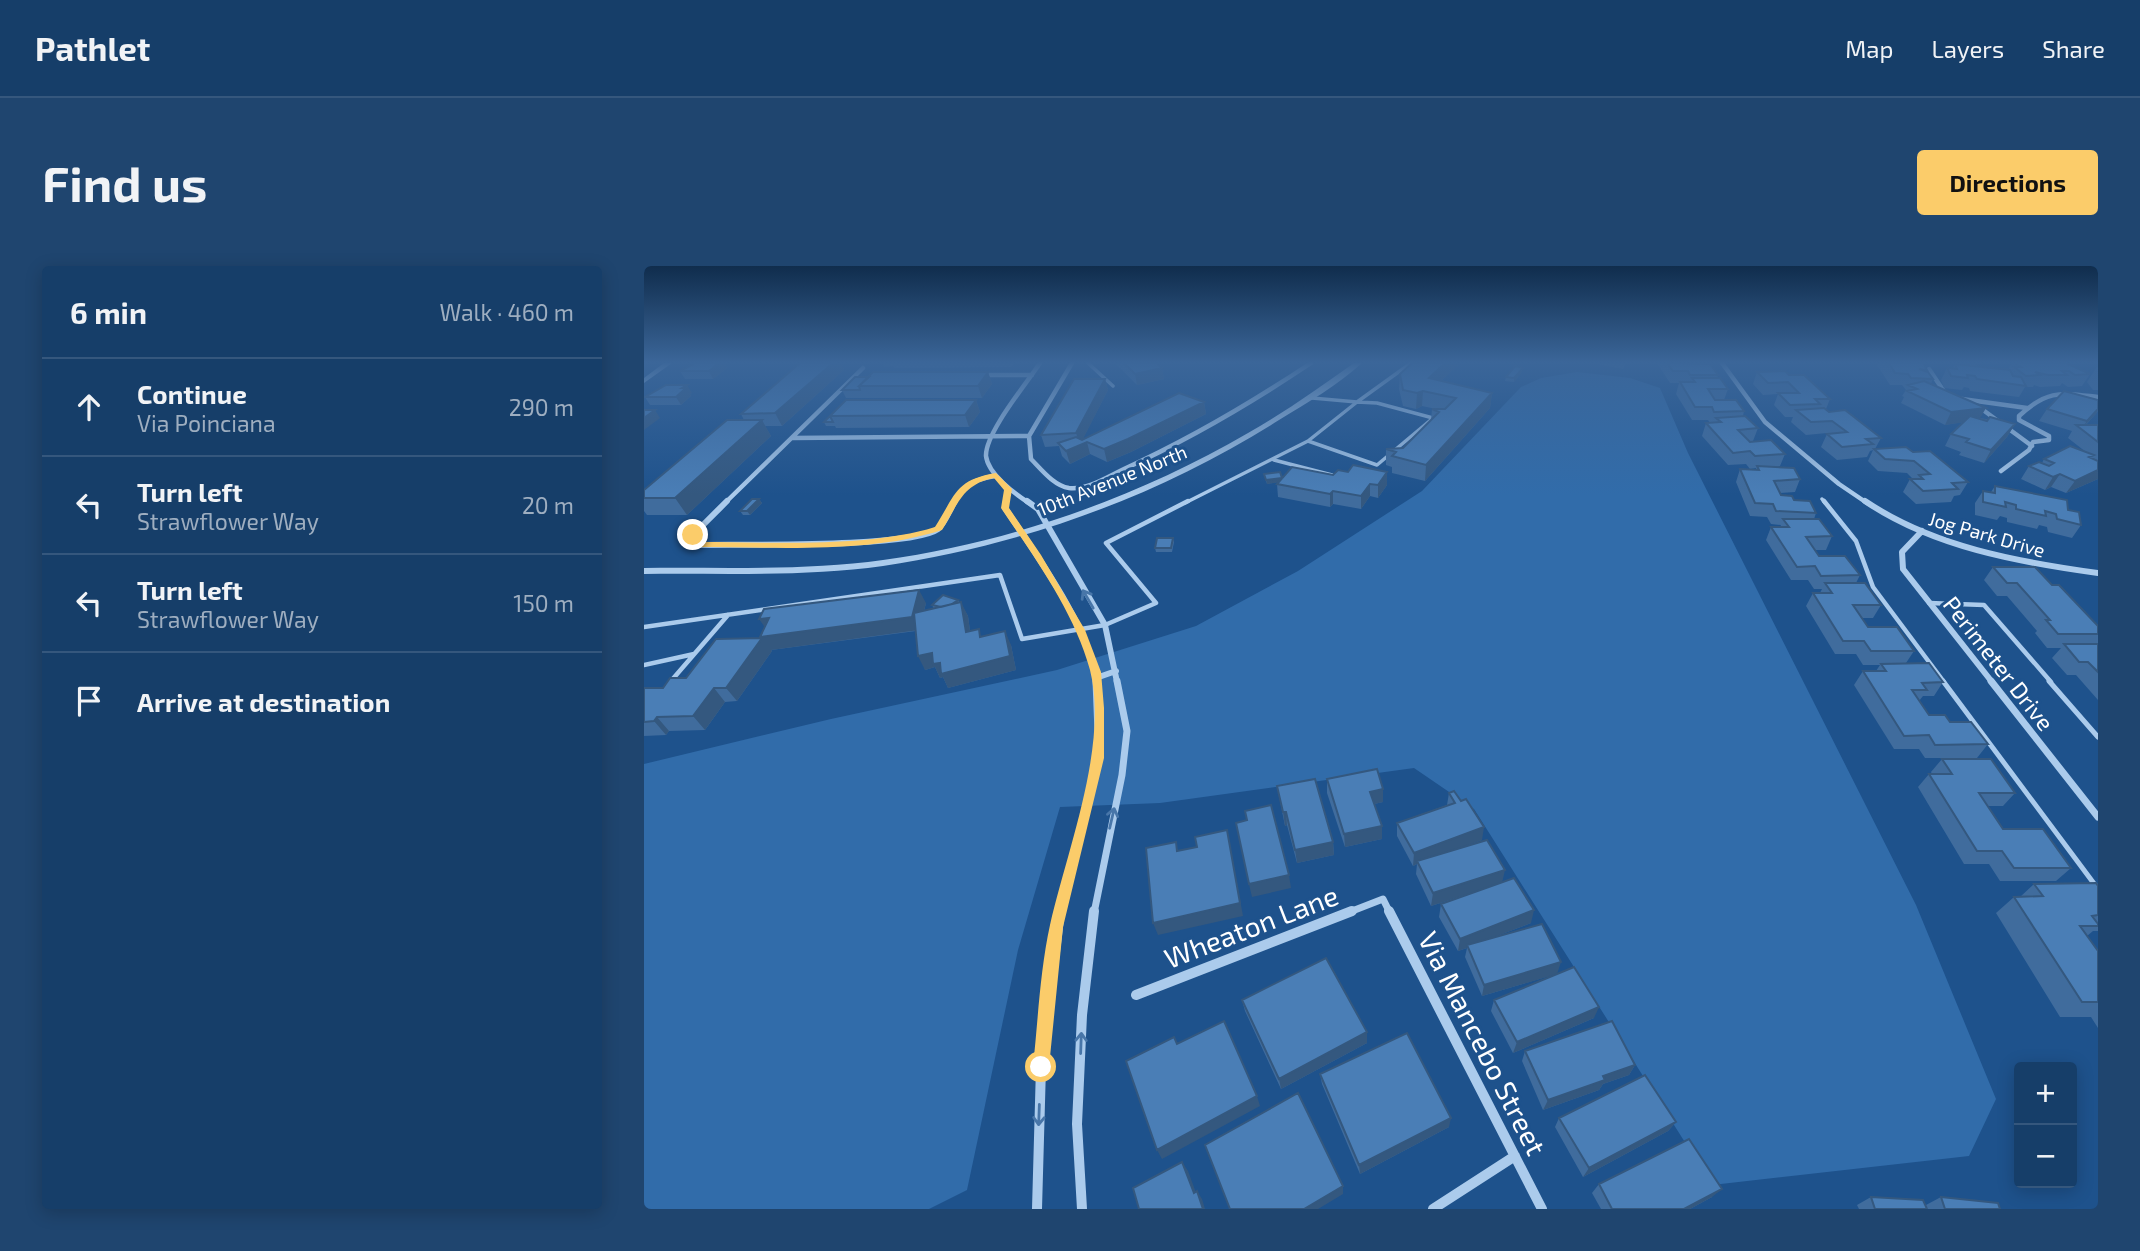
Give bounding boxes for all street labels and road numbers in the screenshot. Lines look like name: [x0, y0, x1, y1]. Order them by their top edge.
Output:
street label: 10th Avenue North: [1034, 440, 1190, 520]
street label: Jog Park Drive: [1926, 506, 2048, 562]
street label: Perimeter Drive: [1938, 590, 2060, 736]
street label: Wheaton Lane: [1159, 877, 1343, 975]
street label: Via Mancebo Street: [1412, 926, 1554, 1160]

